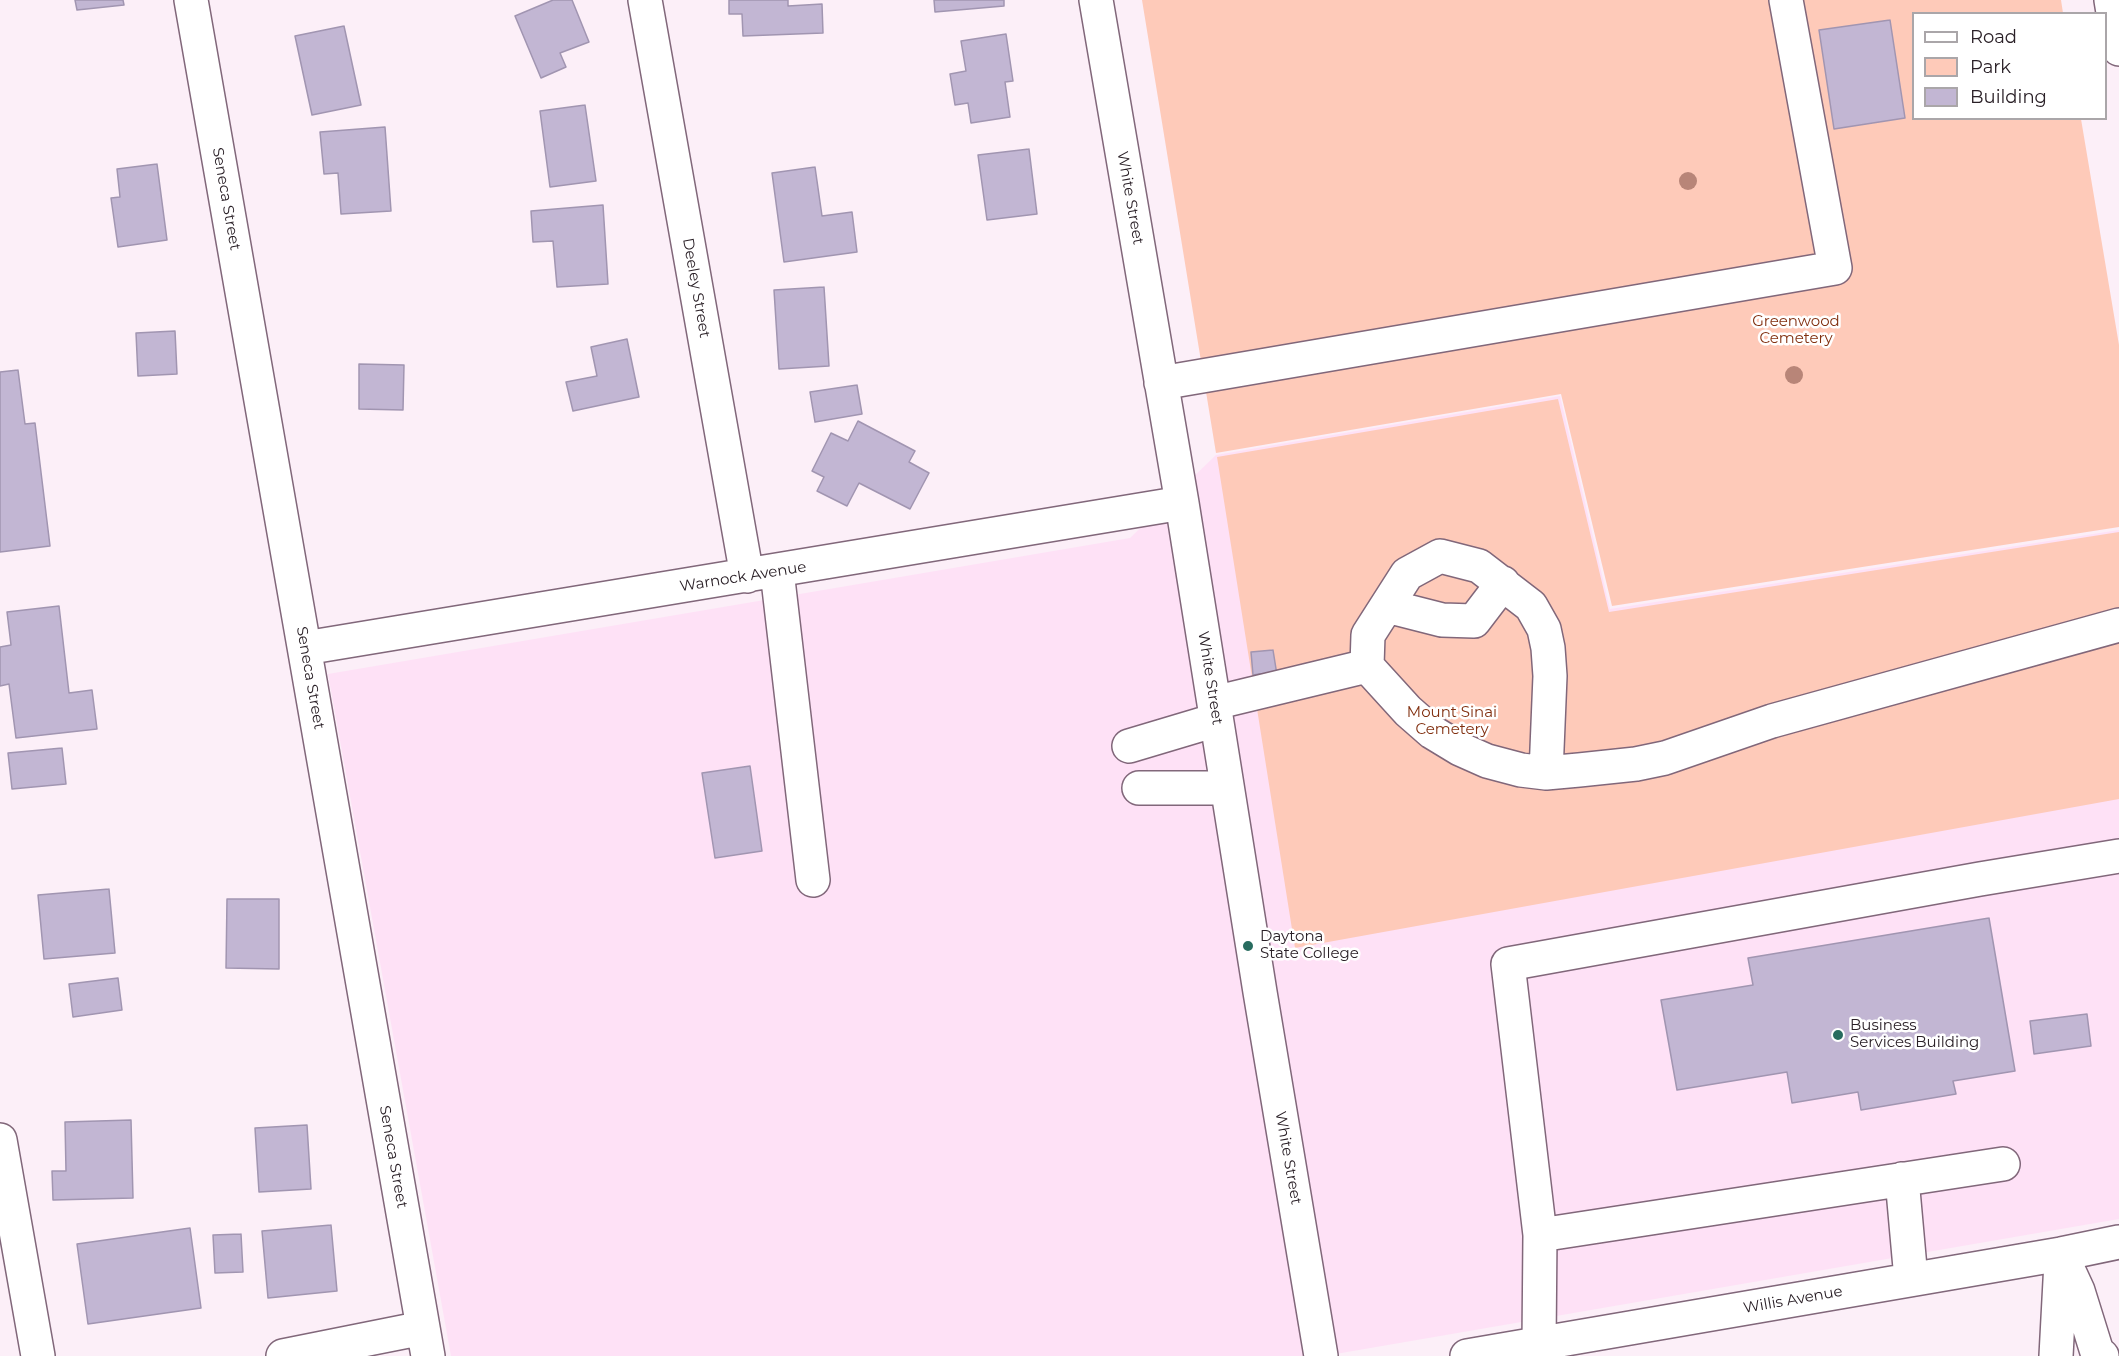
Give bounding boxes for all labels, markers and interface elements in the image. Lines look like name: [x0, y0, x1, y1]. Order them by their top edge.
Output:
legend: [1912, 12, 2107, 120]
text: Road: [1970, 26, 2017, 48]
text: Park: [1970, 56, 2011, 78]
text: Building: [1970, 86, 2047, 108]
street label: Seneca Street: [208, 146, 244, 252]
street label: White Street: [1113, 150, 1147, 246]
street label: Deeley Street: [678, 237, 714, 339]
park label: Greenwood Cemetery: [1752, 313, 1840, 348]
street label: Warnock Avenue: [678, 558, 808, 596]
street label: Seneca Street: [292, 625, 328, 731]
street label: White Street: [1194, 630, 1226, 726]
park label: Mount Sinai Cemetery: [1407, 704, 1497, 739]
place label: Daytona State College: [1260, 928, 1359, 963]
marker: Daytona State College: [1241, 939, 1255, 953]
place label: Business Services Building: [1850, 1017, 1979, 1052]
marker: Business Services Building: [1831, 1028, 1845, 1042]
street label: Seneca Street: [375, 1104, 411, 1210]
street label: White Street: [1271, 1110, 1305, 1206]
street label: Willis Avenue: [1742, 1282, 1844, 1318]

